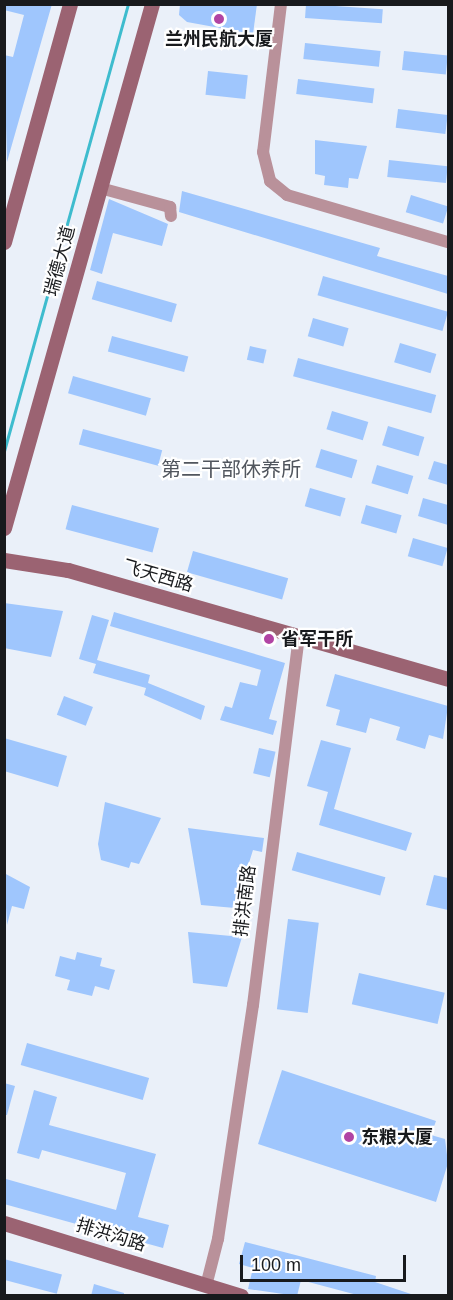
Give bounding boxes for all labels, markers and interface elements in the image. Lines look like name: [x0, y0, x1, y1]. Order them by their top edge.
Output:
marker: 兰州民航大厦: [212, 12, 226, 26]
place label: 兰州民航大厦: [165, 28, 273, 50]
street label: 瑞德大道: [40, 223, 80, 299]
district label: 第二干部休养所: [161, 457, 301, 481]
street label: 飞天西路: [120, 556, 196, 596]
place label: 省军干所: [281, 628, 353, 650]
marker: 省军干所: [262, 632, 276, 646]
street label: 排洪南路: [230, 864, 260, 938]
place label: 东粮大厦: [361, 1126, 433, 1148]
marker: 东粮大厦: [342, 1130, 356, 1144]
street label: 排洪沟路: [73, 1214, 149, 1256]
scale bar: [243, 1243, 410, 1281]
text: 100 m: [251, 1255, 301, 1275]

